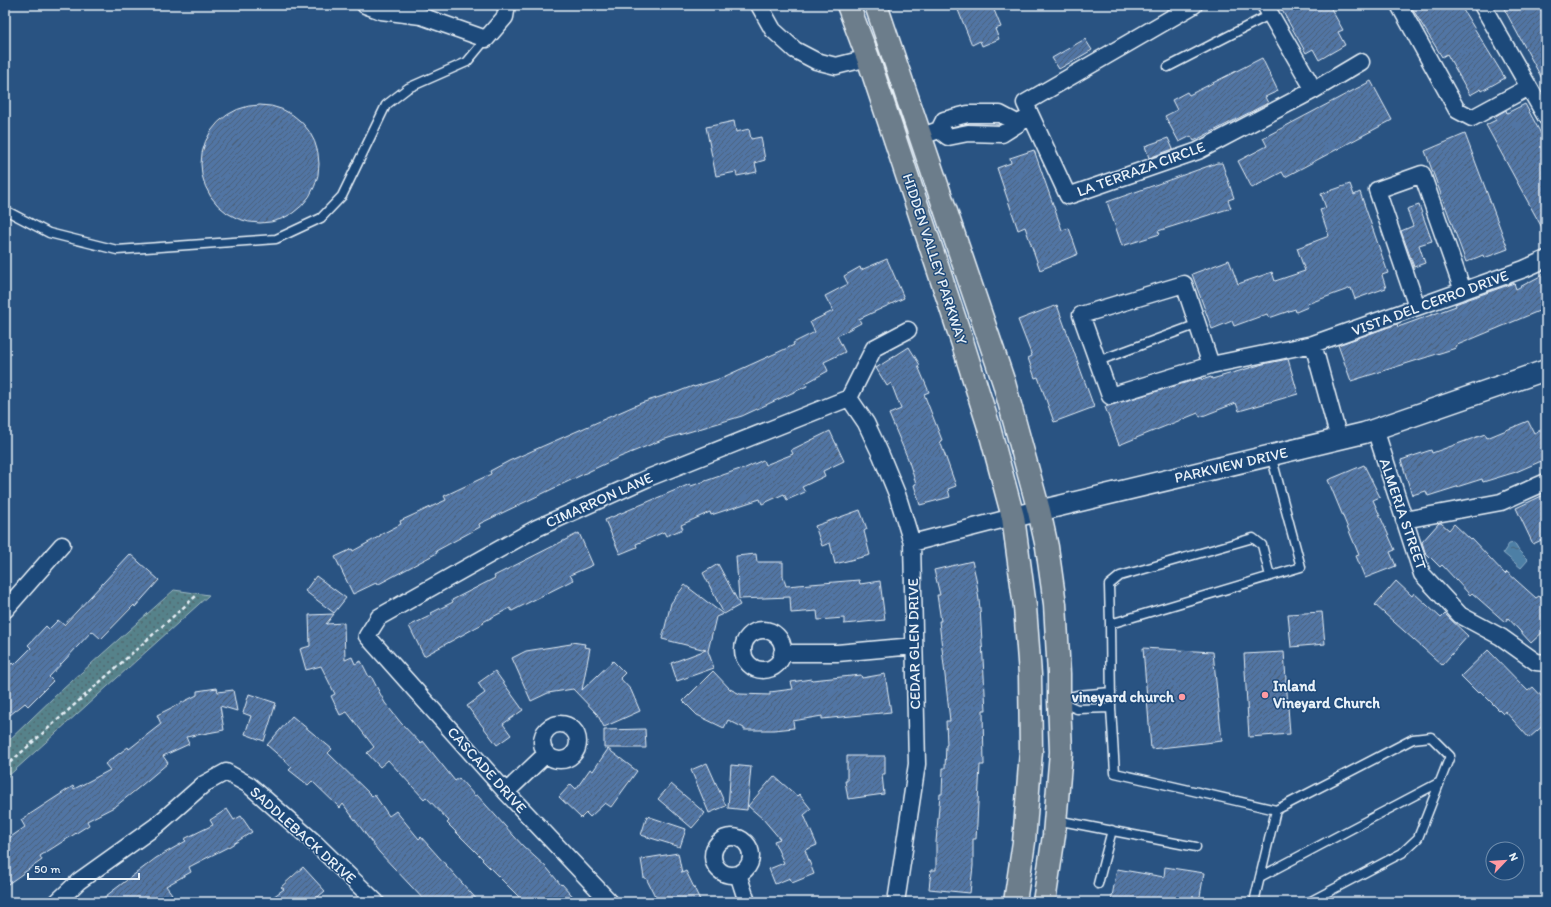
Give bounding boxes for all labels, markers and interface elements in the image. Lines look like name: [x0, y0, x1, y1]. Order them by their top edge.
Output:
street label: LA TERRAZA CIRCLE: [1075, 137, 1207, 201]
street label: HIDDEN VALLEY PARKWAY: [899, 171, 971, 347]
street label: VISTA DEL CERRO DRIVE: [1349, 266, 1511, 340]
street label: PARKVIEW DRIVE: [1173, 443, 1289, 487]
street label: ALMERIA STREET: [1375, 456, 1431, 573]
street label: CIMARRON LANE: [543, 468, 655, 532]
street label: CEDAR GLEN DRIVE: [904, 578, 924, 710]
place label: Inland Vineyard Church: [1273, 677, 1380, 713]
place label: vineyard church: [1072, 688, 1175, 707]
marker: Inland Vineyard Church: [1260, 690, 1270, 700]
marker: vineyard church: [1177, 692, 1187, 702]
street label: CASCADE DRIVE: [443, 723, 531, 817]
street label: SADDLEBACK DRIVE: [246, 783, 360, 887]
north arrow: [1485, 841, 1525, 881]
text: N: [1506, 851, 1521, 863]
scale bar: [28, 855, 139, 881]
text: 50 m: [34, 862, 60, 876]

